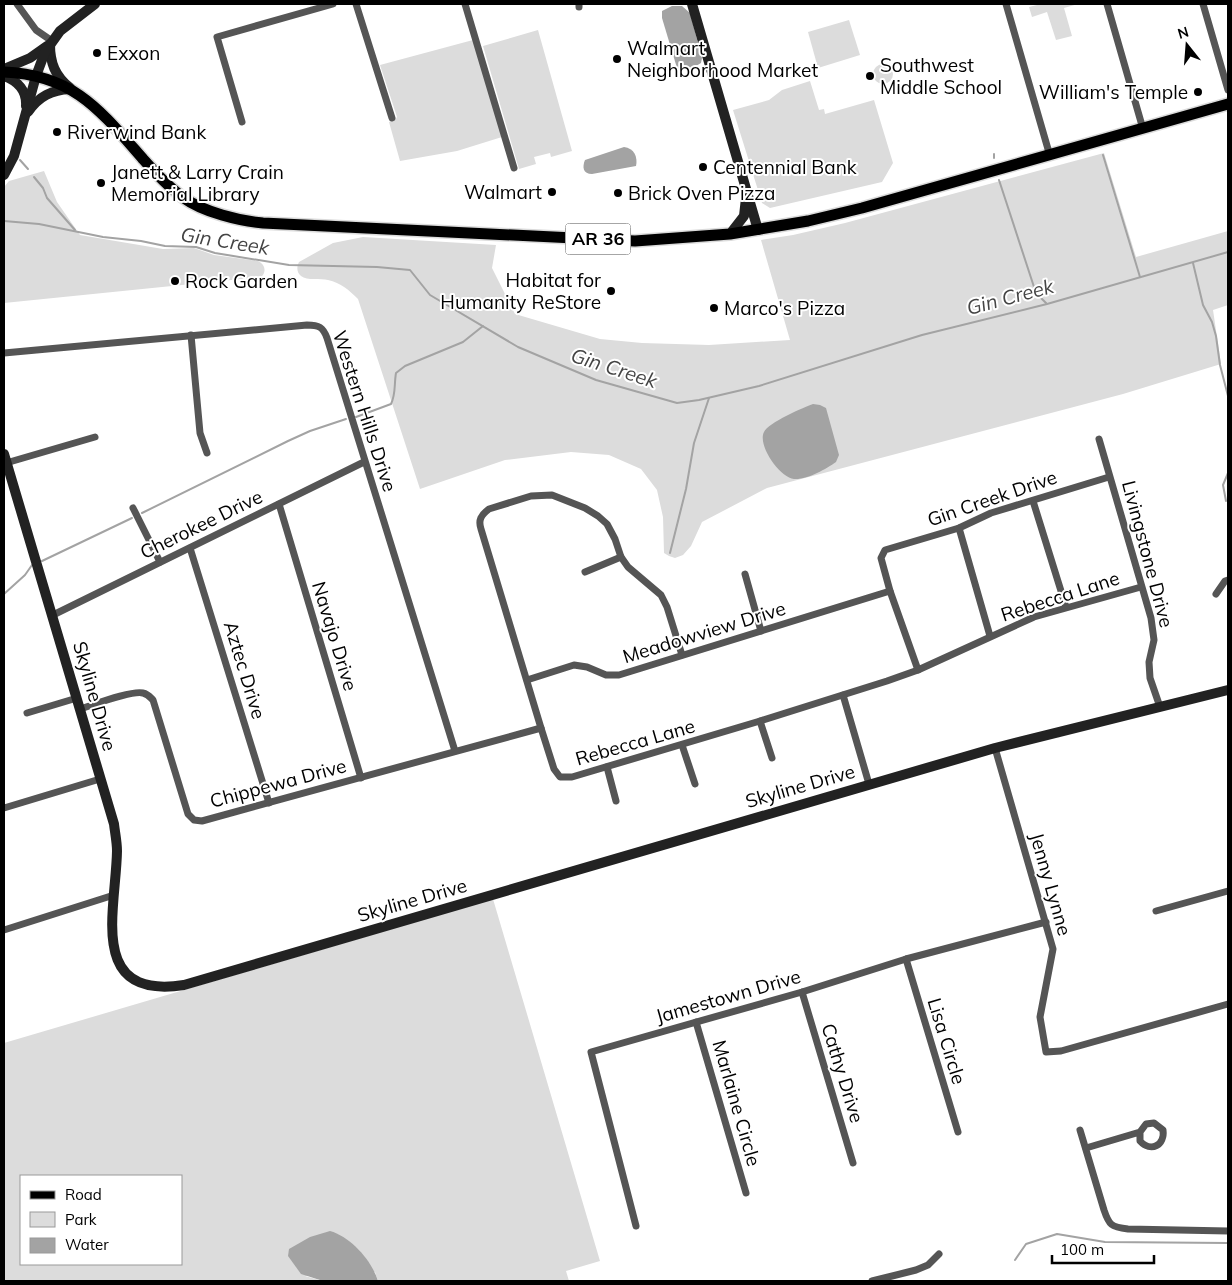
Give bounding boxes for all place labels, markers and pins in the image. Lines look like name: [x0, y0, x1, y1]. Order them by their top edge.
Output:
place label: Walmart Neighborhood Market: [627, 36, 818, 82]
place label: Exxon: [107, 41, 160, 65]
marker: Exxon: [91, 47, 103, 59]
marker: Walmart Neighborhood Market: [611, 53, 623, 65]
place label: Southwest Middle School: [880, 53, 1002, 99]
marker: Southwest Middle School: [864, 70, 876, 82]
place label: William's Temple: [1039, 80, 1188, 104]
marker: William's Temple: [1192, 86, 1204, 98]
place label: Riverwind Bank: [67, 120, 206, 144]
marker: Riverwind Bank: [51, 126, 63, 138]
place label: Centennial Bank: [713, 155, 857, 179]
place label: Janett & Larry Crain Memorial Library: [111, 160, 284, 206]
marker: Centennial Bank: [697, 161, 709, 173]
marker: Janett & Larry Crain Memorial Library: [95, 177, 107, 189]
place label: Walmart: [464, 180, 542, 204]
place label: Brick Oven Pizza: [628, 181, 775, 205]
marker: Walmart: [546, 186, 558, 198]
marker: Brick Oven Pizza: [612, 187, 624, 199]
place label: Habitat for Humanity ReStore: [440, 268, 601, 314]
place label: Rock Garden: [185, 269, 298, 293]
marker: Rock Garden: [169, 275, 181, 287]
marker: Habitat for Humanity ReStore: [605, 285, 617, 297]
place label: Marco's Pizza: [724, 296, 845, 320]
marker: Marco's Pizza: [708, 302, 720, 314]

